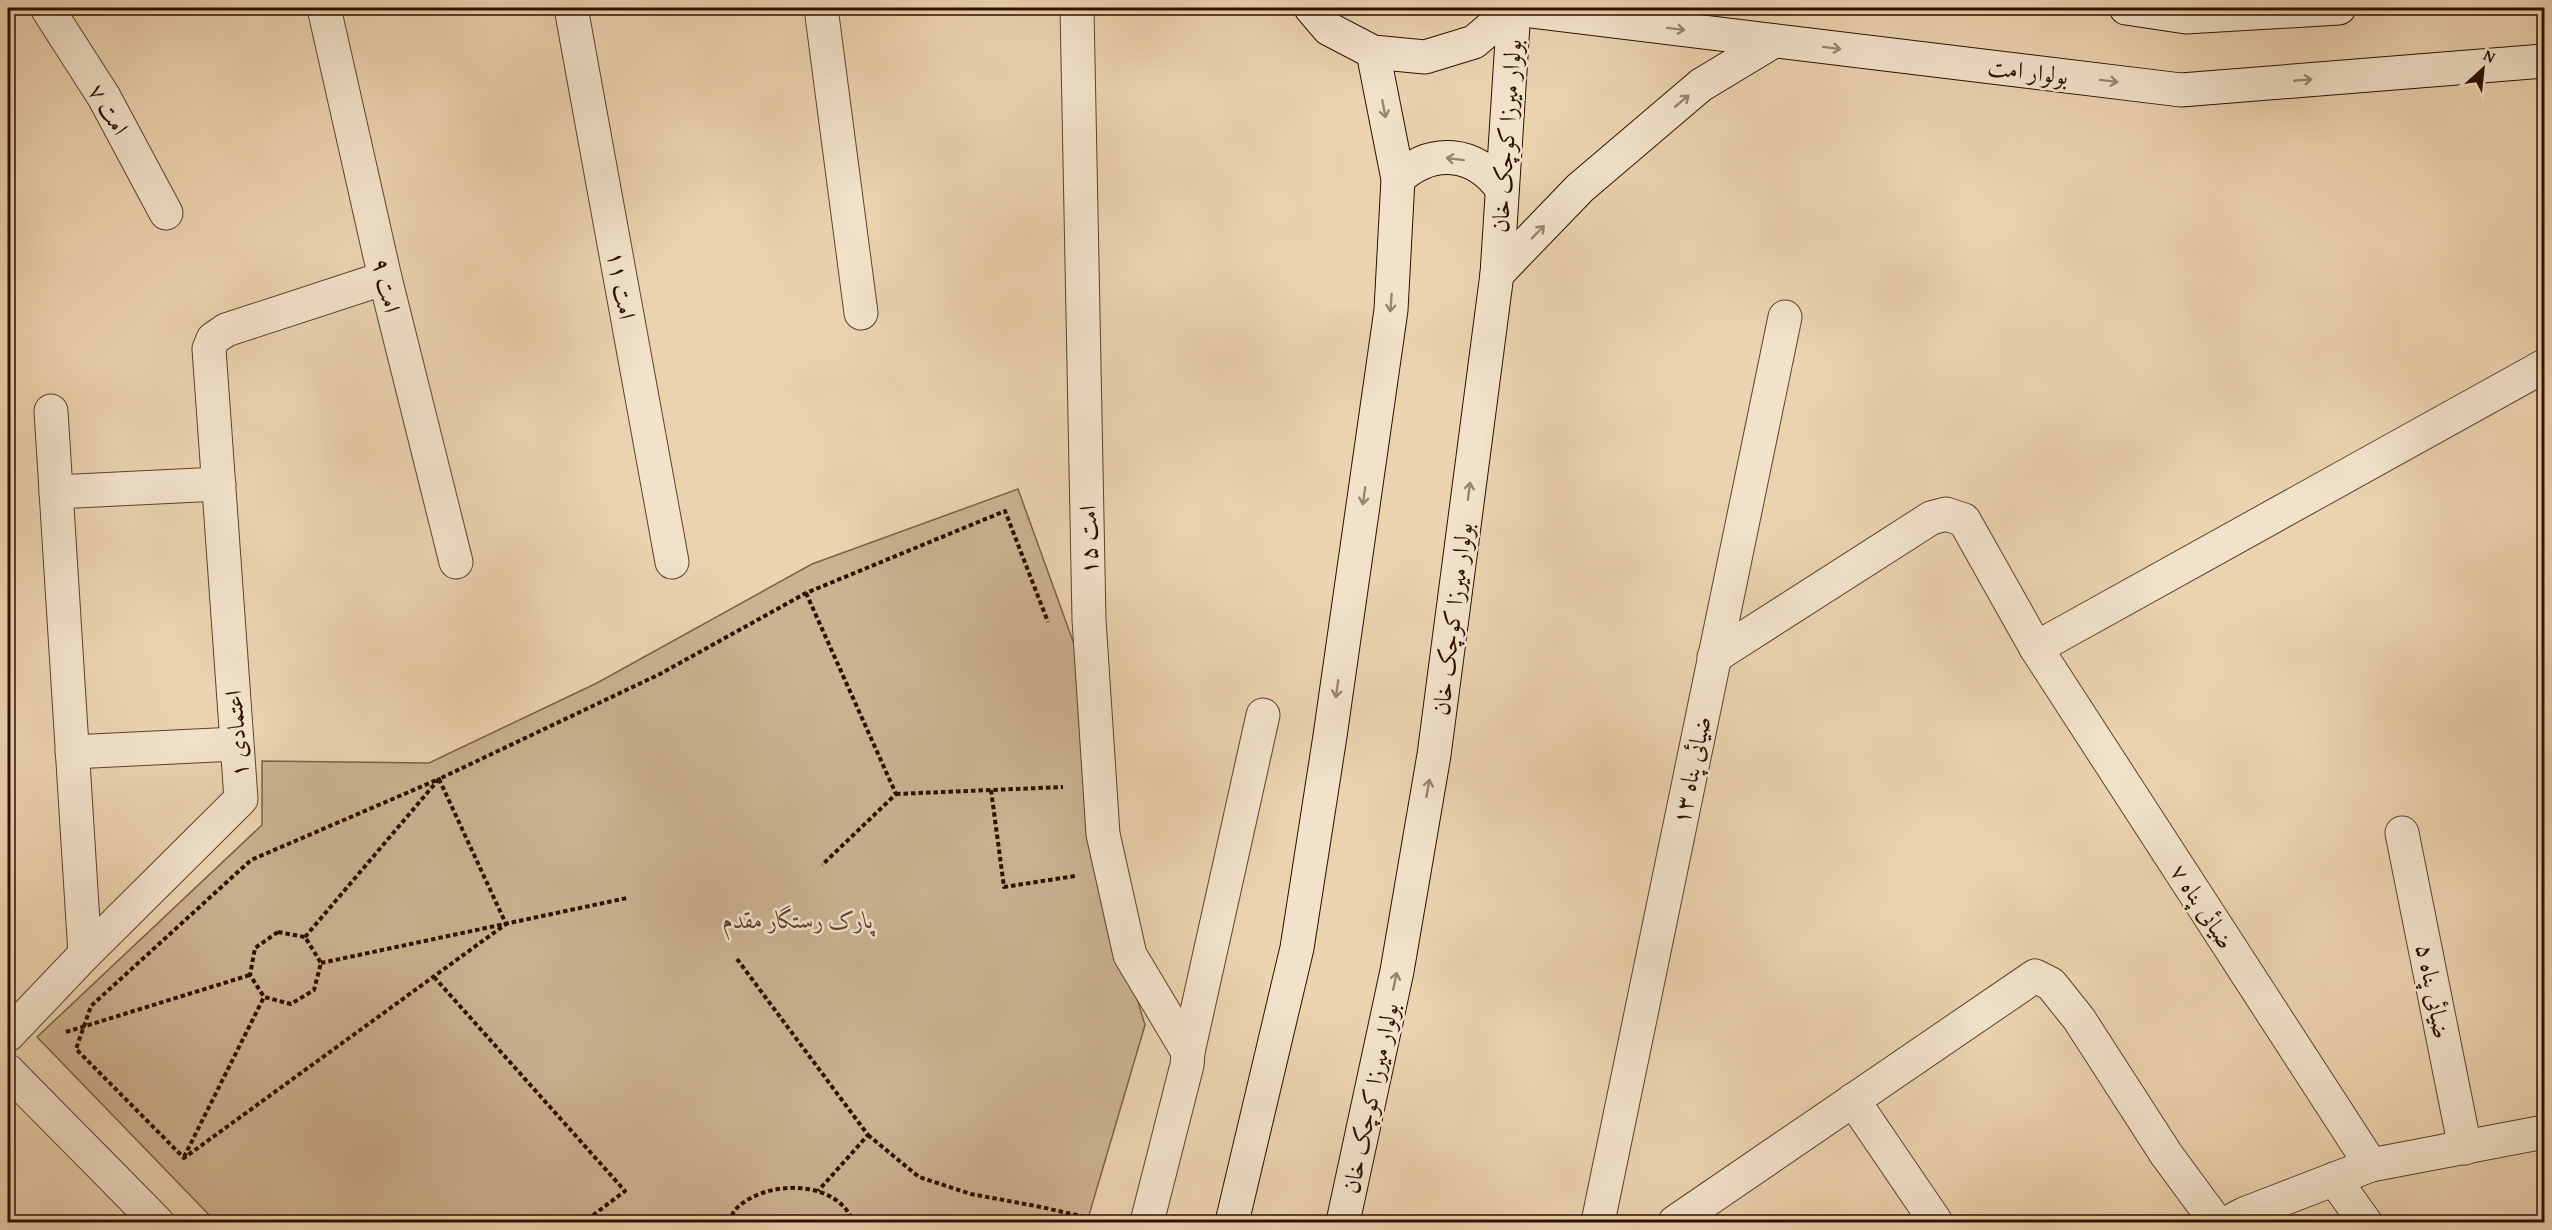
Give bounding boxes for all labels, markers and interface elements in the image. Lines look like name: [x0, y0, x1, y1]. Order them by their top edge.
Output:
one-way arrow: [1665, 23, 1685, 34]
street label: بولوار میرزا کوچک خان: [1482, 38, 1530, 234]
north arrow: [2453, 39, 2513, 99]
one-way arrow: [1821, 42, 1841, 53]
text: N: [2480, 43, 2500, 69]
street label: بولوار امت: [1986, 49, 2070, 93]
one-way arrow: [2292, 74, 2312, 85]
street label: امت ۷: [80, 76, 138, 142]
one-way arrow: [2098, 76, 2118, 87]
one-way arrow: [1674, 94, 1689, 108]
one-way arrow: [1379, 99, 1390, 119]
one-way arrow: [1446, 153, 1466, 164]
one-way arrow: [1530, 225, 1544, 240]
street label: امت ۱۱: [599, 248, 645, 322]
street label: امت ۹: [364, 254, 410, 316]
one-way arrow: [1386, 292, 1397, 312]
one-way arrow: [1463, 482, 1474, 502]
one-way arrow: [1359, 485, 1370, 505]
street label: امت ۱۵: [1070, 505, 1106, 575]
street label: بولوار میرزا کوچک خان: [1423, 521, 1481, 717]
one-way arrow: [1331, 679, 1342, 698]
street label: اعتمادی ۱: [215, 689, 257, 779]
street label: ضیائی پناه ۱۳: [1662, 713, 1720, 827]
one-way arrow: [1423, 779, 1434, 799]
street label: ضیائی پناه ۷: [2162, 856, 2244, 956]
park label: پارک رستگار مقدم: [723, 902, 876, 941]
street label: ضیائی پناه ۵: [2408, 941, 2460, 1041]
one-way arrow: [1390, 971, 1401, 991]
street label: بولوار میرزا کوچک خان: [1333, 999, 1407, 1197]

